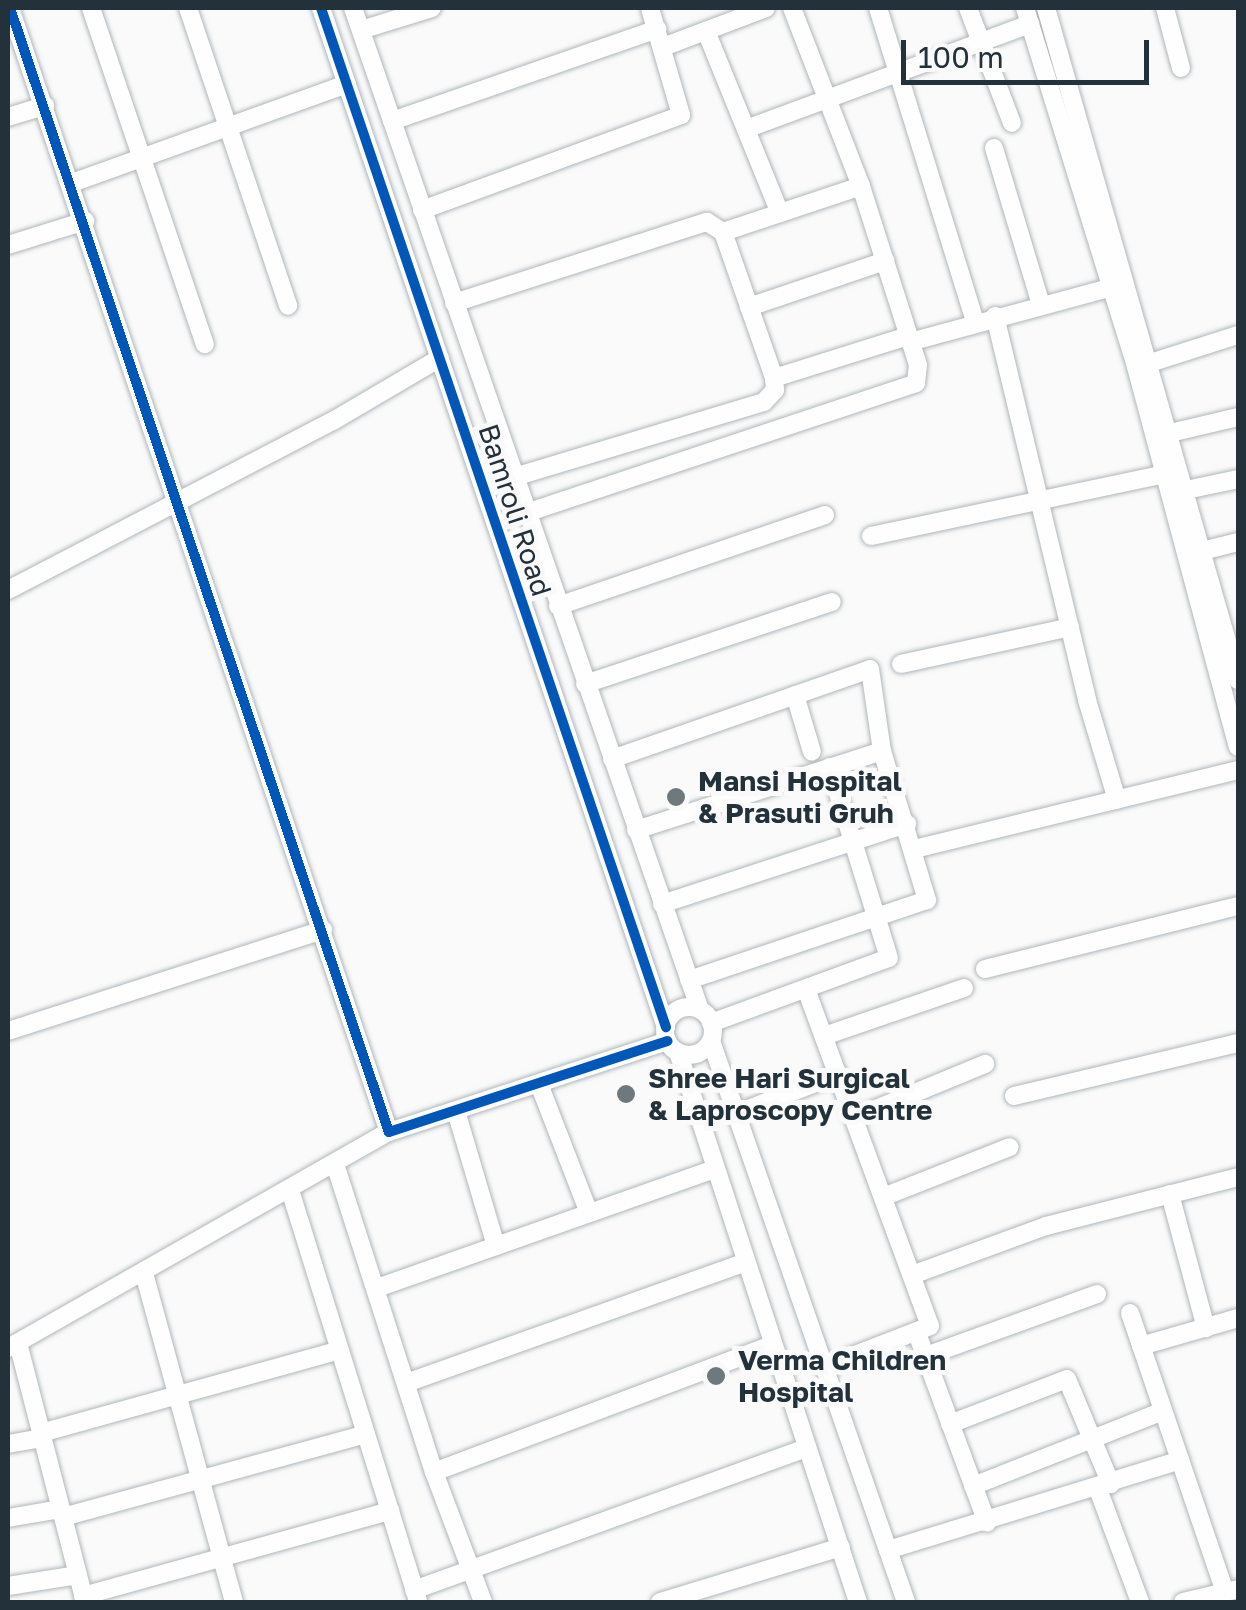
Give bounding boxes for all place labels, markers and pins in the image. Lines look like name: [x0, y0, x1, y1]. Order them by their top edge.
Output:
place label: Mansi Hospital & Prasuti Gruh: [698, 764, 902, 830]
marker: Mansi Hospital & Prasuti Gruh: [663, 784, 689, 810]
place label: Shree Hari Surgical & Laproscopy Centre: [648, 1061, 932, 1127]
marker: Shree Hari Surgical & Laproscopy Centre: [613, 1081, 639, 1107]
place label: Verma Children Hospital: [738, 1343, 946, 1409]
marker: Verma Children Hospital: [703, 1363, 729, 1389]

